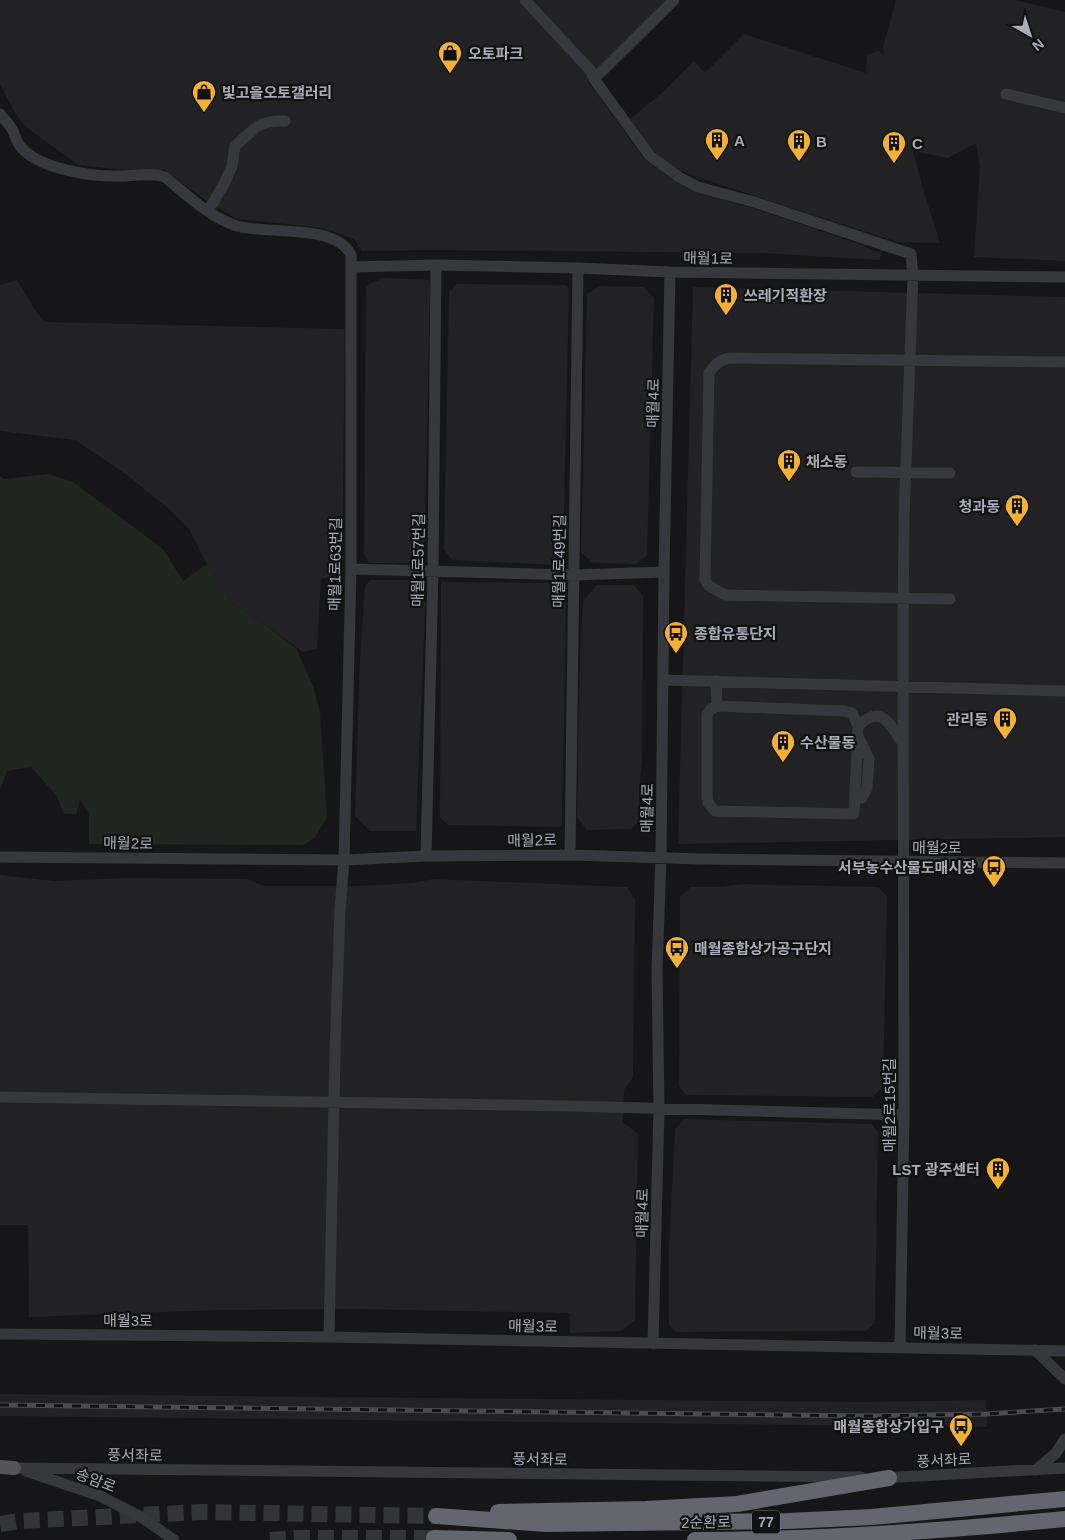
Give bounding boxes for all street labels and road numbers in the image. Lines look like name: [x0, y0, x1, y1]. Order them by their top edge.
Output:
street label: 매월1로: [683, 249, 733, 267]
street label: 매월4로: [644, 378, 662, 428]
street label: 매월1로57번길: [409, 513, 427, 607]
street label: 매월1로49번길: [550, 514, 568, 608]
street label: 매월1로63번길: [326, 517, 344, 611]
street label: 매월4로: [638, 783, 656, 833]
street label: 매월2로: [507, 831, 557, 849]
street label: 매월2로: [103, 834, 153, 852]
street label: 매월2로: [912, 839, 962, 856]
street label: 매월2로15번길: [881, 1058, 898, 1152]
street label: 매월4로: [633, 1188, 651, 1238]
street label: 매월3로: [103, 1312, 153, 1329]
street label: 매월3로: [508, 1317, 558, 1335]
street label: 매월3로: [913, 1324, 963, 1342]
street label: 풍서좌로: [107, 1446, 163, 1464]
street label: 풍서좌로: [512, 1450, 568, 1468]
street label: 풍서좌로: [916, 1450, 972, 1470]
street label: 송암로: [74, 1465, 118, 1495]
road number: 77: [752, 1510, 780, 1534]
street label: 2순환로: [681, 1513, 731, 1531]

